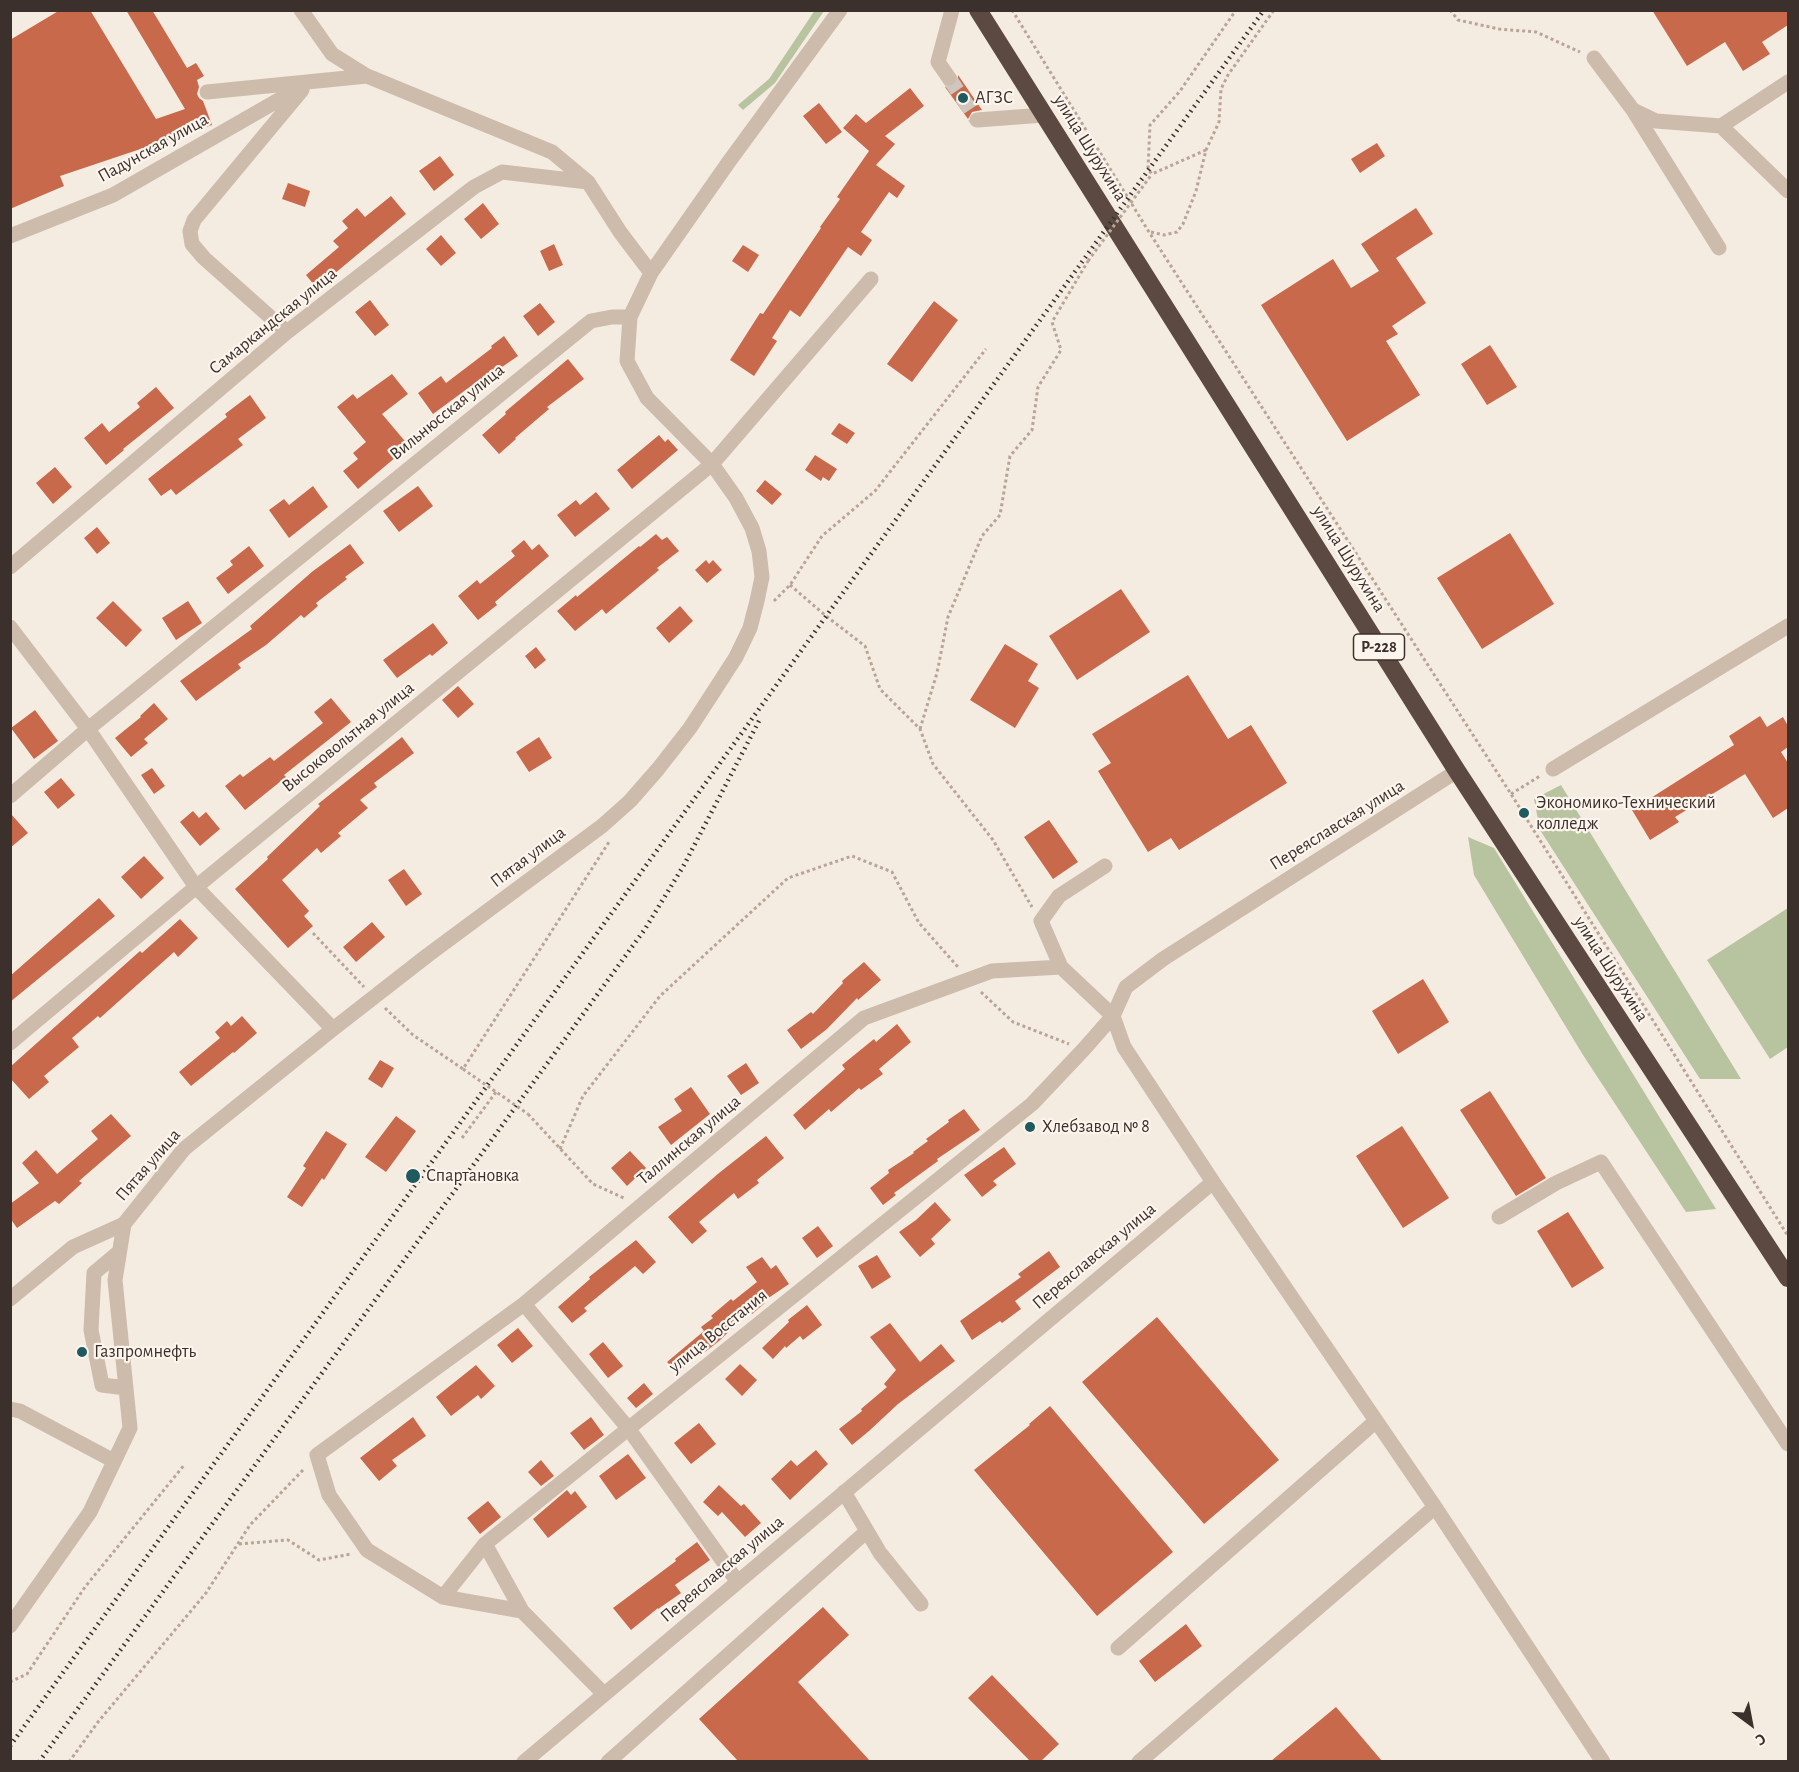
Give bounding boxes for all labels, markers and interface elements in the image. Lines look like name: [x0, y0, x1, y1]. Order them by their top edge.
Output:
place label: АГЗС: [975, 87, 1013, 109]
marker: АГЗС: [956, 91, 970, 105]
street label: улица Шурухина: [1049, 91, 1131, 205]
street label: Падунская улица: [94, 109, 212, 187]
street label: Самаркандская улица: [205, 263, 341, 379]
street label: Вильнюсская улица: [385, 359, 509, 465]
street label: улица Шурухина: [1308, 502, 1390, 616]
road number: Р-228: [1354, 634, 1404, 660]
street label: Высоковольтная улица: [278, 677, 418, 797]
street label: Переяславская улица: [1266, 775, 1408, 875]
place label: Экономико-Технический колледж: [1536, 792, 1716, 834]
marker: Экономико-Технический колледж: [1517, 806, 1531, 820]
street label: Пятая улица: [486, 822, 570, 892]
street label: улица Шурухина: [1569, 912, 1653, 1026]
street label: Таллинская улица: [633, 1090, 745, 1190]
place label: Хлебзавод № 8: [1042, 1116, 1150, 1138]
marker: Хлебзавод № 8: [1023, 1120, 1037, 1134]
street label: Пятая улица: [111, 1124, 185, 1206]
place label: Спартановка: [426, 1165, 519, 1187]
marker: Спартановка: [404, 1167, 422, 1185]
street label: Переяславская улица: [1028, 1198, 1160, 1314]
street label: улица Восстания: [664, 1285, 772, 1377]
place label: Газпромнефть: [94, 1341, 196, 1363]
marker: Газпромнефть: [75, 1345, 89, 1359]
street label: Переяславская улица: [656, 1511, 788, 1627]
north arrow: [1721, 1694, 1781, 1754]
text: С: [1753, 1730, 1769, 1748]

